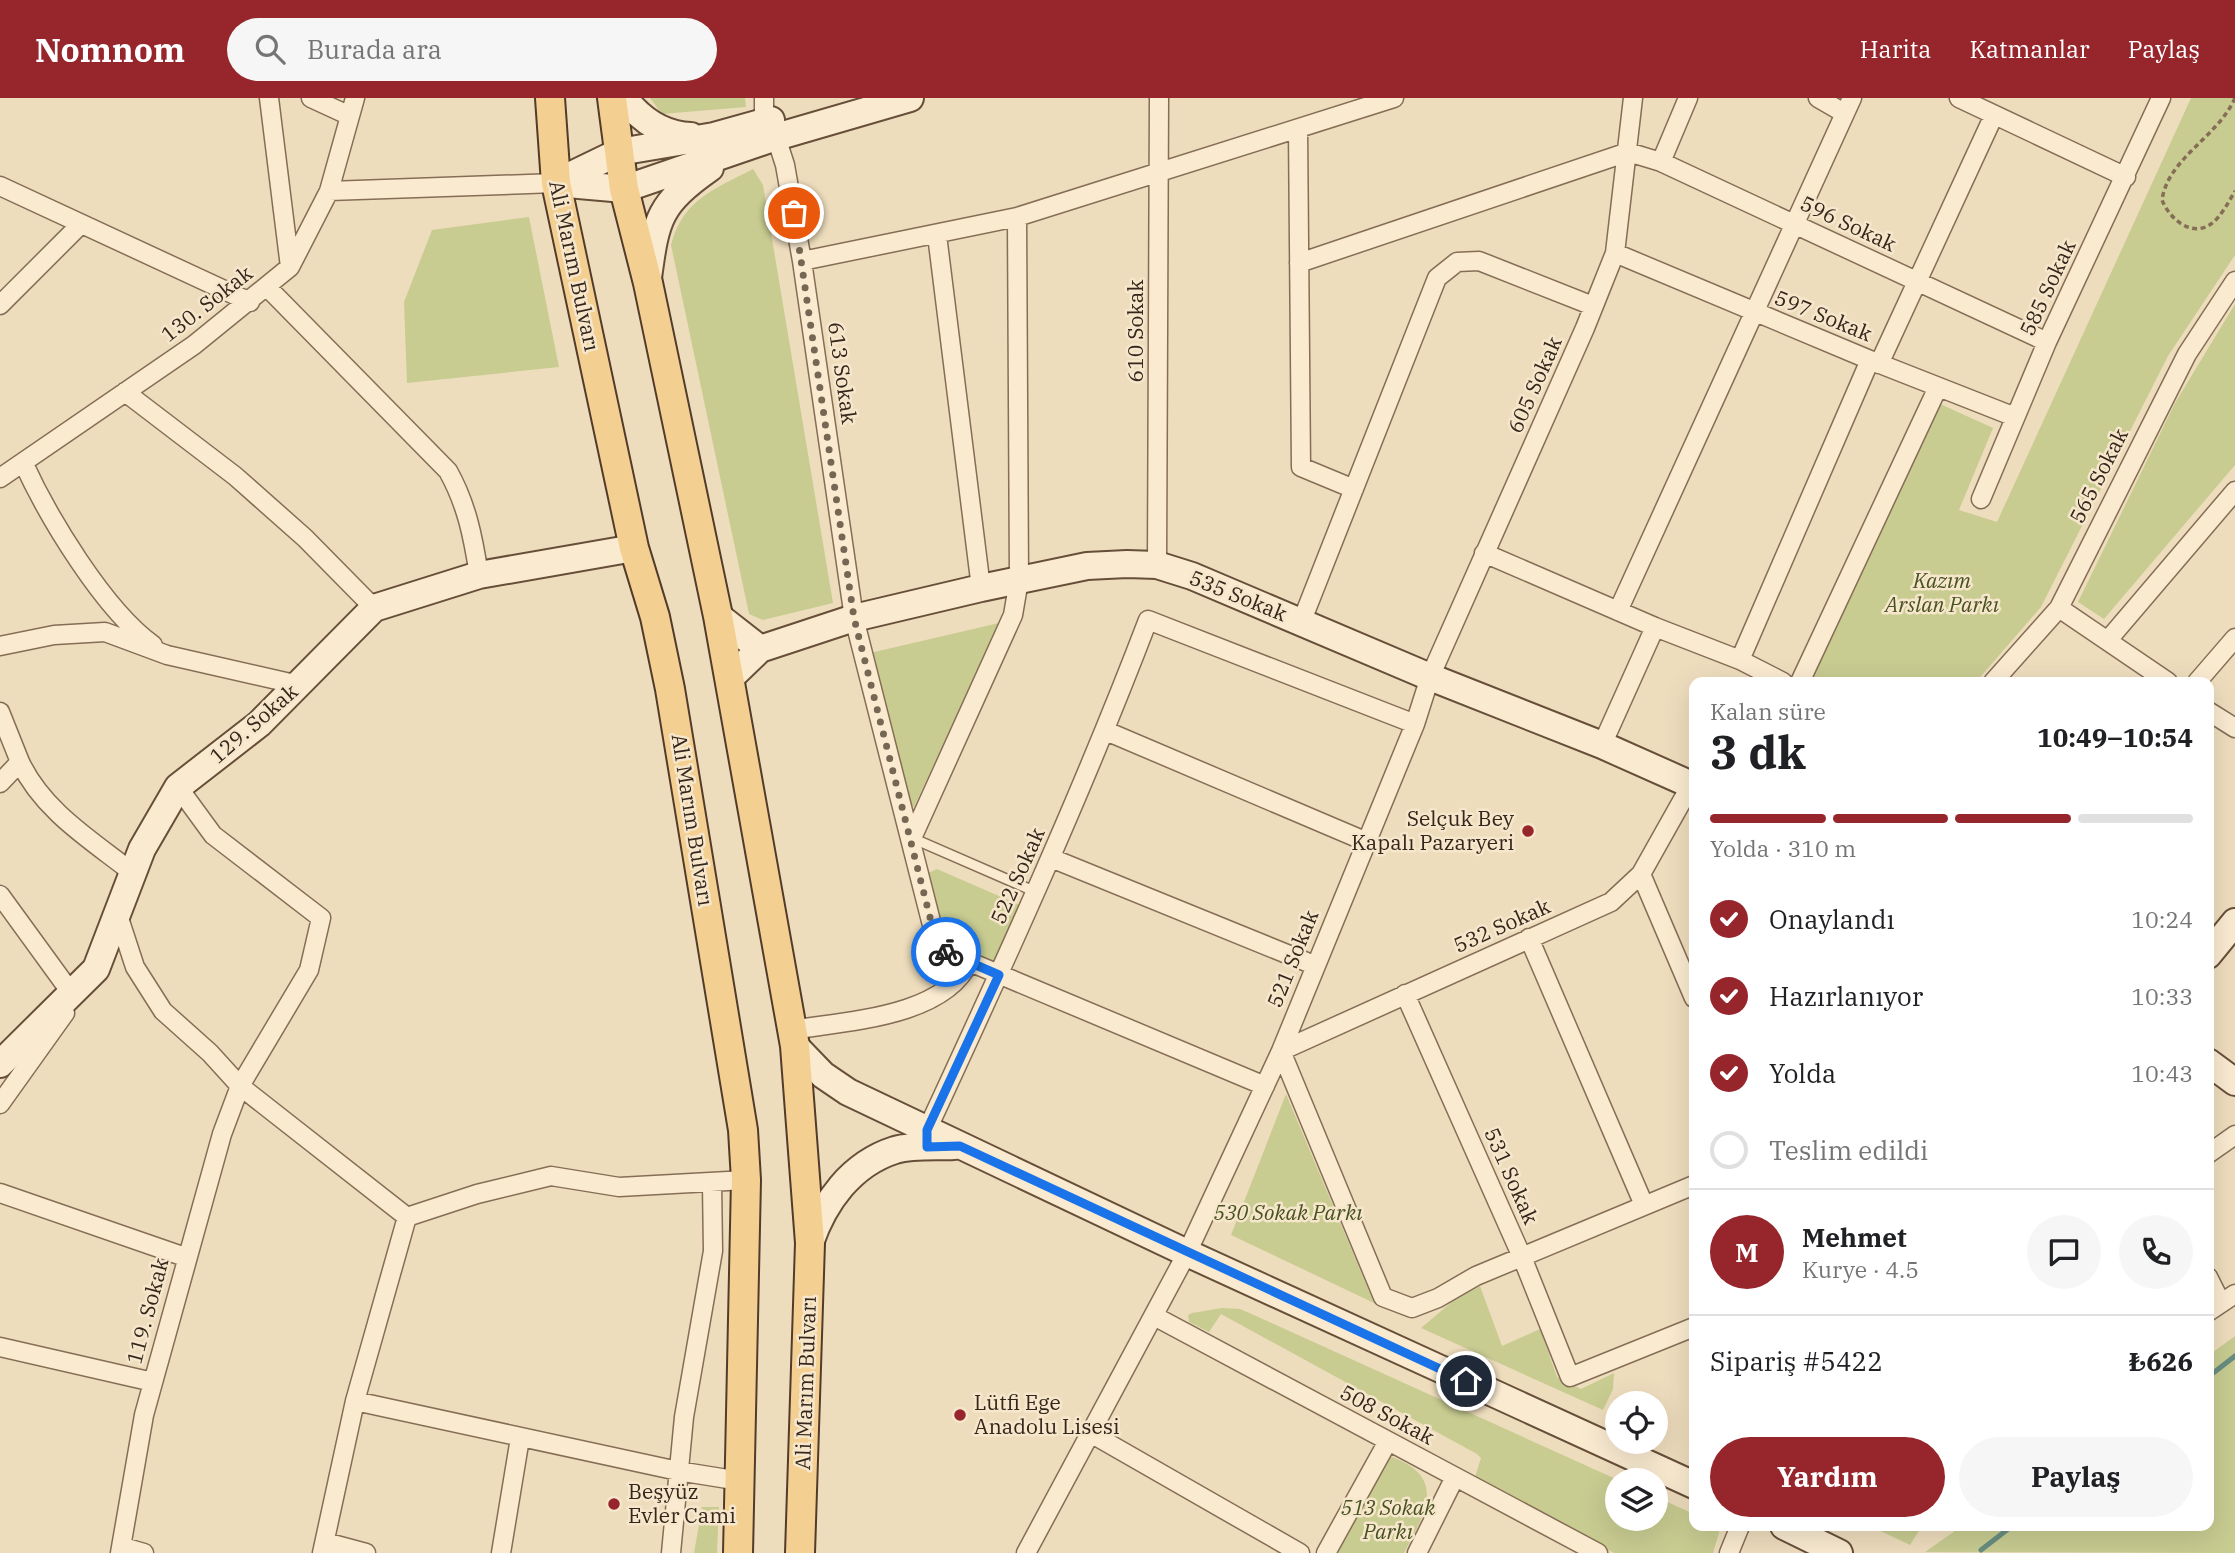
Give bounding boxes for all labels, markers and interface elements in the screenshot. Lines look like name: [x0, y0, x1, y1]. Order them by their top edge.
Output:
search box: [227, 18, 717, 81]
text: Nomnom: [35, 28, 185, 71]
icon: search: [251, 30, 289, 68]
text: Burada ara: [307, 32, 442, 66]
text: Harita: [1860, 33, 1931, 65]
text: Katmanlar: [1969, 33, 2090, 65]
text: Paylaş: [2128, 33, 2200, 65]
street label: Ali Marım Bulvarı: [543, 178, 607, 354]
pin: [764, 183, 824, 243]
street label: 596 Sokak: [1796, 189, 1902, 258]
icon: bag: [775, 194, 813, 232]
street label: 585 Sokak: [2013, 234, 2082, 340]
street label: 130. Sokak: [155, 258, 258, 348]
street label: 610 Sokak: [1121, 279, 1149, 382]
street label: 597 Sokak: [1770, 283, 1877, 348]
street label: 613 Sokak: [822, 320, 864, 426]
street label: 605 Sokak: [1500, 331, 1568, 437]
street label: 565 Sokak: [2062, 423, 2134, 528]
street label: 535 Sokak: [1185, 563, 1292, 628]
park label: Kazım Arslan Parkı: [1883, 566, 2000, 618]
street label: 129. Sokak: [203, 677, 304, 769]
text: Kalan süre: [1710, 696, 1826, 726]
text: 10:49–10:54: [2037, 720, 2193, 754]
text: 3 dk: [1710, 722, 1806, 782]
street label: Ali Marım Bulvarı: [666, 732, 720, 908]
place label: Selçuk Bey Kapalı Pazaryeri: [1351, 804, 1515, 856]
street label: 522 Sokak: [983, 822, 1051, 928]
marker: Selçuk Bey Kapalı Pazaryeri: [1520, 823, 1536, 839]
text: Yolda · 310 m: [1710, 833, 1856, 863]
street label: 532 Sokak: [1449, 891, 1555, 959]
icon: check: [1710, 900, 1748, 938]
text: Onaylandı: [1769, 902, 1895, 936]
text: 10:24: [2131, 904, 2193, 934]
street label: 521 Sokak: [1260, 905, 1325, 1012]
courier: [911, 917, 981, 987]
icon: bike: [927, 933, 965, 971]
icon: check: [1710, 977, 1748, 1015]
text: Hazırlanıyor: [1769, 979, 1923, 1013]
text: 10:33: [2131, 981, 2193, 1011]
icon: check: [1710, 1054, 1748, 1092]
text: Yolda: [1769, 1056, 1836, 1090]
text: 10:43: [2131, 1058, 2193, 1088]
street label: 531 Sokak: [1478, 1123, 1546, 1229]
text: Teslim edildi: [1769, 1133, 1928, 1167]
park label: 530 Sokak Parkı: [1213, 1198, 1363, 1226]
button: chat: [2027, 1215, 2101, 1289]
button: phone: [2119, 1215, 2193, 1289]
text: Mehmet: [1802, 1220, 1907, 1254]
text: M: [1735, 1235, 1759, 1269]
street label: 119. Sokak: [119, 1254, 175, 1367]
text: Kurye · 4.5: [1802, 1254, 1919, 1284]
street label: Ali Marım Bulvarı: [788, 1295, 822, 1470]
text: Sipariş #5422: [1710, 1344, 1883, 1378]
text: ₺626: [2129, 1344, 2193, 1378]
pin: [1436, 1351, 1496, 1411]
icon: home: [1447, 1362, 1485, 1400]
street label: 508 Sokak: [1335, 1378, 1440, 1451]
place label: Lütfi Ege Anadolu Lisesi: [974, 1388, 1120, 1440]
map controls: [1605, 1391, 1668, 1531]
button: locate: [1605, 1391, 1668, 1454]
marker: Lütfi Ege Anadolu Lisesi: [952, 1407, 968, 1423]
button: Yardım: [1710, 1437, 1945, 1517]
button: Paylaş: [1959, 1437, 2193, 1517]
button: layers: [1605, 1468, 1668, 1531]
place label: Beşyüz Evler Cami: [628, 1477, 736, 1529]
park label: 513 Sokak Parkı: [1341, 1493, 1436, 1545]
marker: Beşyüz Evler Cami: [606, 1496, 622, 1512]

